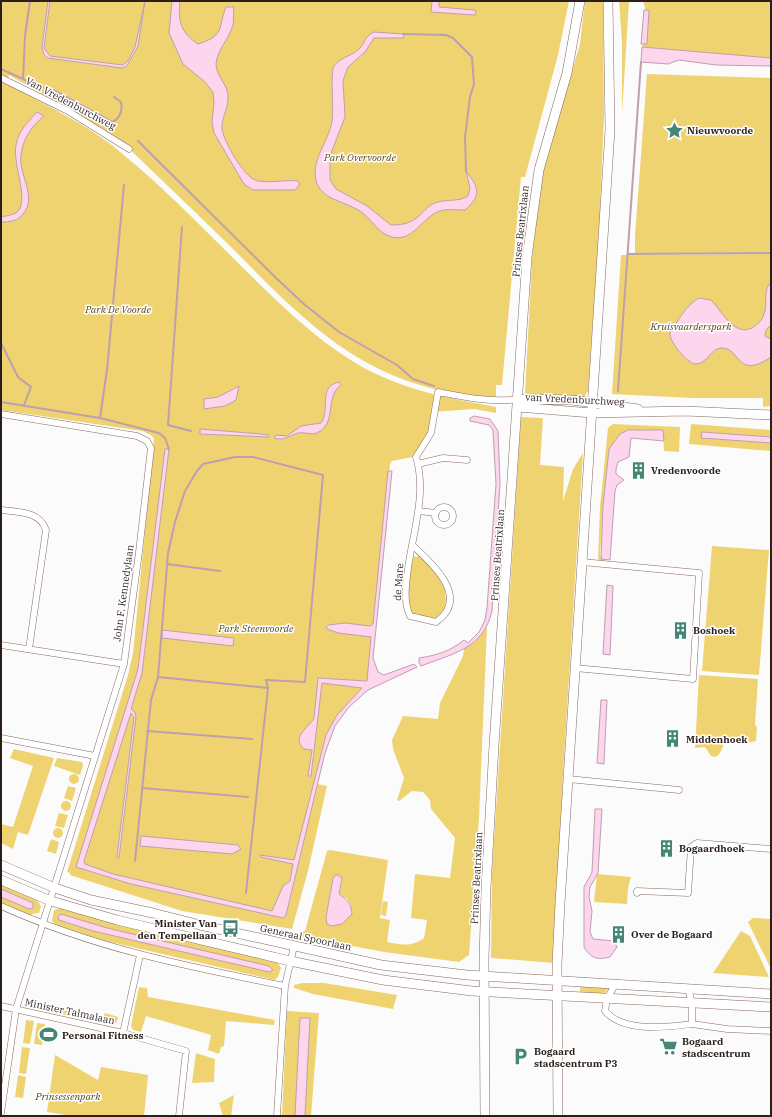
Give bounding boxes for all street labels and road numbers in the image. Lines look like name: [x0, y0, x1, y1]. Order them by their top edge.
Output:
street label: Van Vredenburchweg: [23, 74, 119, 133]
street label: Prinses Beatrixlaan: [509, 184, 532, 278]
street label: van Vredenburchweg: [525, 390, 626, 409]
street label: Prinses Beatrixlaan: [488, 508, 507, 601]
street label: John F. Kennedylaan: [110, 543, 137, 642]
street label: de Mare: [391, 563, 406, 601]
street label: Prinses Beatrixlaan: [468, 831, 485, 924]
street label: Generaal Spoorlaan: [259, 921, 353, 954]
street label: Minister Talmalaan: [24, 996, 117, 1028]

